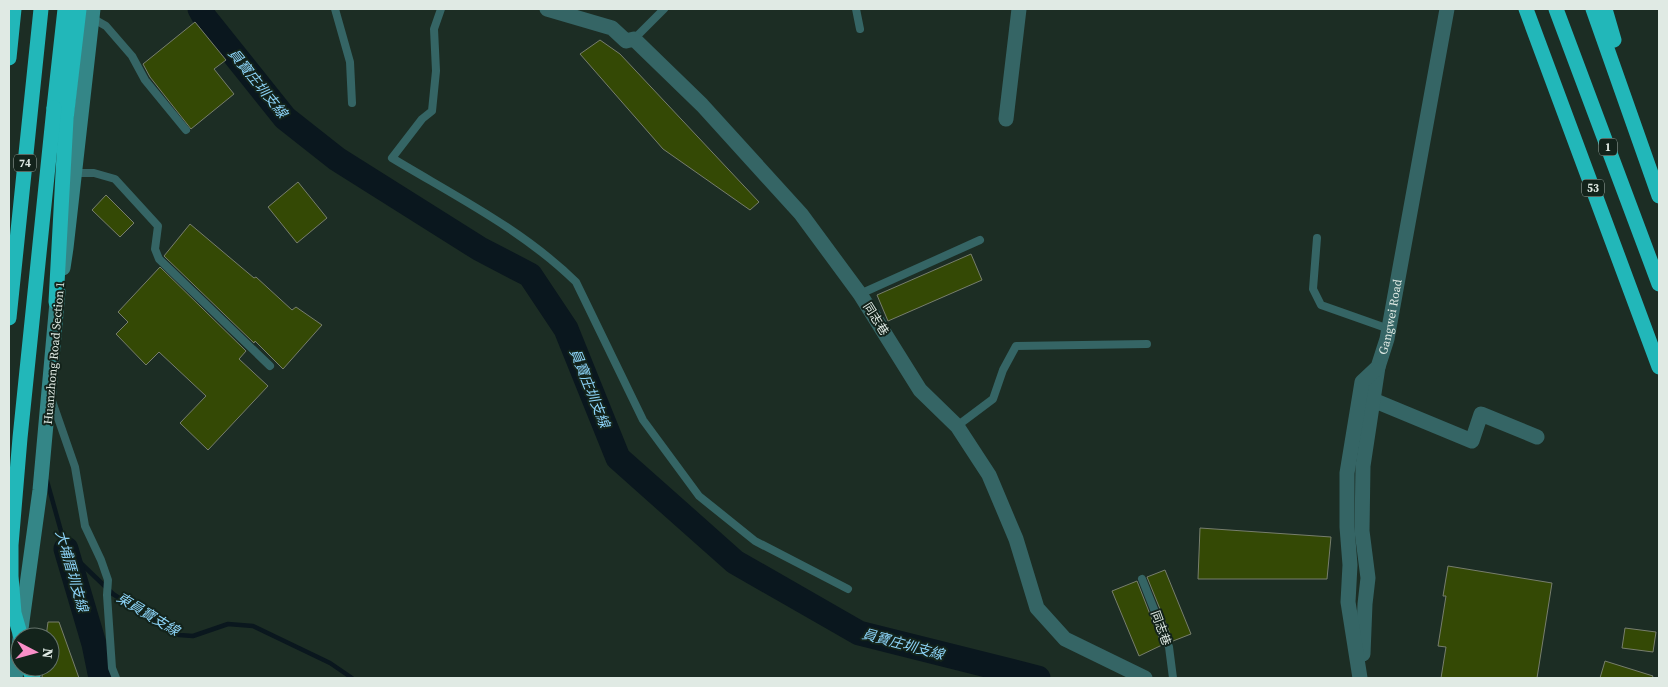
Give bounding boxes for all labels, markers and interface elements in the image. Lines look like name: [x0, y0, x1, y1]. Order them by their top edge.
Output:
water label: 員寶庄圳支線: [224, 44, 293, 123]
road number: 1: [1599, 138, 1617, 156]
road number: 74: [14, 154, 36, 172]
road number: 53: [1582, 180, 1604, 197]
street label: Gangwei Road: [1375, 278, 1406, 357]
street label: Huanzhong Road Section 1: [40, 281, 68, 425]
street label: 同志巷: [860, 299, 892, 339]
water label: 員寶庄圳支線: [565, 345, 616, 433]
water label: 大埔厝圳支線: [51, 528, 94, 616]
water label: 東員寶支線: [113, 587, 185, 642]
street label: 同志巷: [1147, 608, 1175, 648]
water label: 員寶庄圳支線: [860, 623, 948, 665]
north arrow: [10, 627, 60, 677]
text: N: [37, 647, 58, 659]

